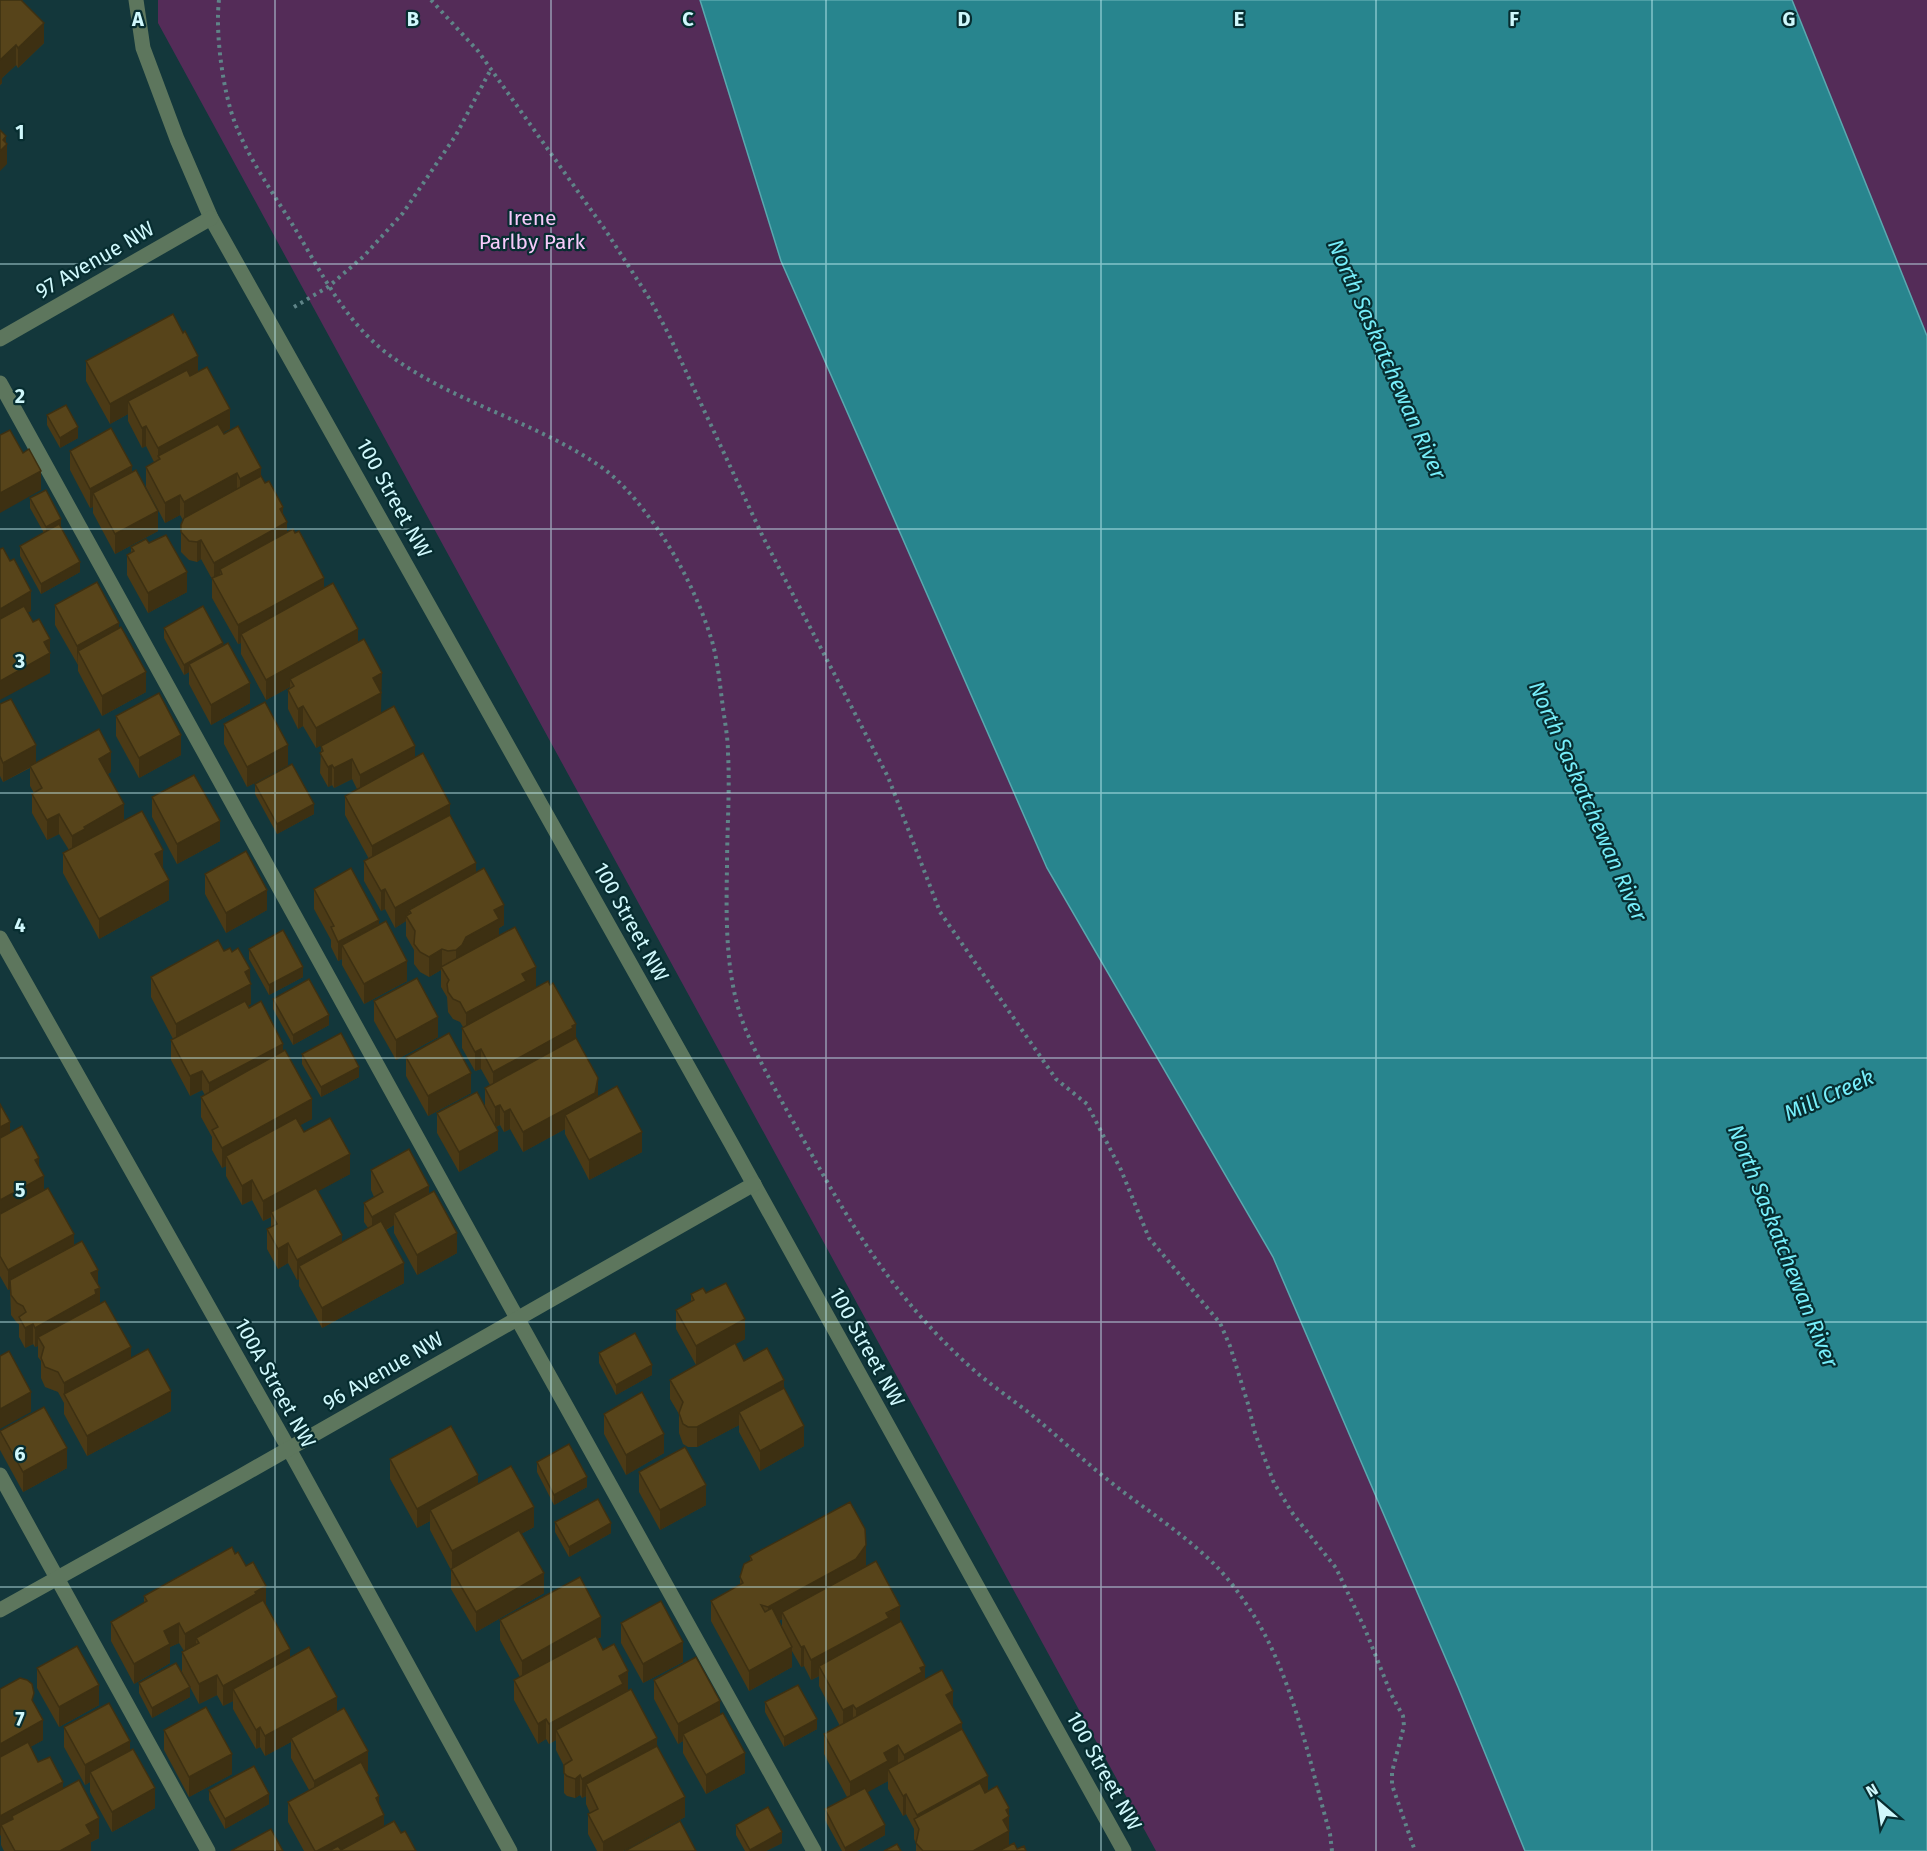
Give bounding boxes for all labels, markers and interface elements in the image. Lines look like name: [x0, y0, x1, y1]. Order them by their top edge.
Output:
text: A: [131, 7, 145, 31]
text: B: [407, 7, 419, 31]
text: C: [682, 7, 694, 31]
text: D: [957, 7, 971, 31]
text: E: [1234, 7, 1244, 31]
text: F: [1509, 7, 1519, 31]
text: G: [1783, 7, 1795, 31]
text: 1: [15, 120, 25, 144]
park label: Irene Parlby Park: [479, 205, 585, 255]
street label: 97 Avenue NW: [31, 216, 159, 304]
water label: North Saskatchewan River: [1322, 235, 1452, 484]
text: 2: [15, 384, 25, 408]
street label: 100 Street NW: [351, 434, 437, 562]
text: 3: [14, 649, 25, 673]
water label: North Saskatchewan River: [1523, 677, 1653, 926]
street label: 100 Street NW: [588, 858, 674, 986]
text: 4: [14, 913, 26, 937]
water label: Mill Creek: [1780, 1063, 1878, 1127]
water label: North Saskatchewan River: [1722, 1121, 1844, 1372]
text: 5: [15, 1178, 26, 1202]
street label: 100 Street NW: [824, 1283, 910, 1411]
street label: 100A Street NW: [229, 1314, 321, 1452]
street label: 96 Avenue NW: [318, 1326, 448, 1416]
text: 6: [14, 1442, 26, 1466]
text: 7: [15, 1707, 25, 1731]
street label: 100 Street NW: [1061, 1707, 1147, 1835]
north arrow: [1849, 1773, 1909, 1833]
text: N: [1863, 1779, 1881, 1801]

